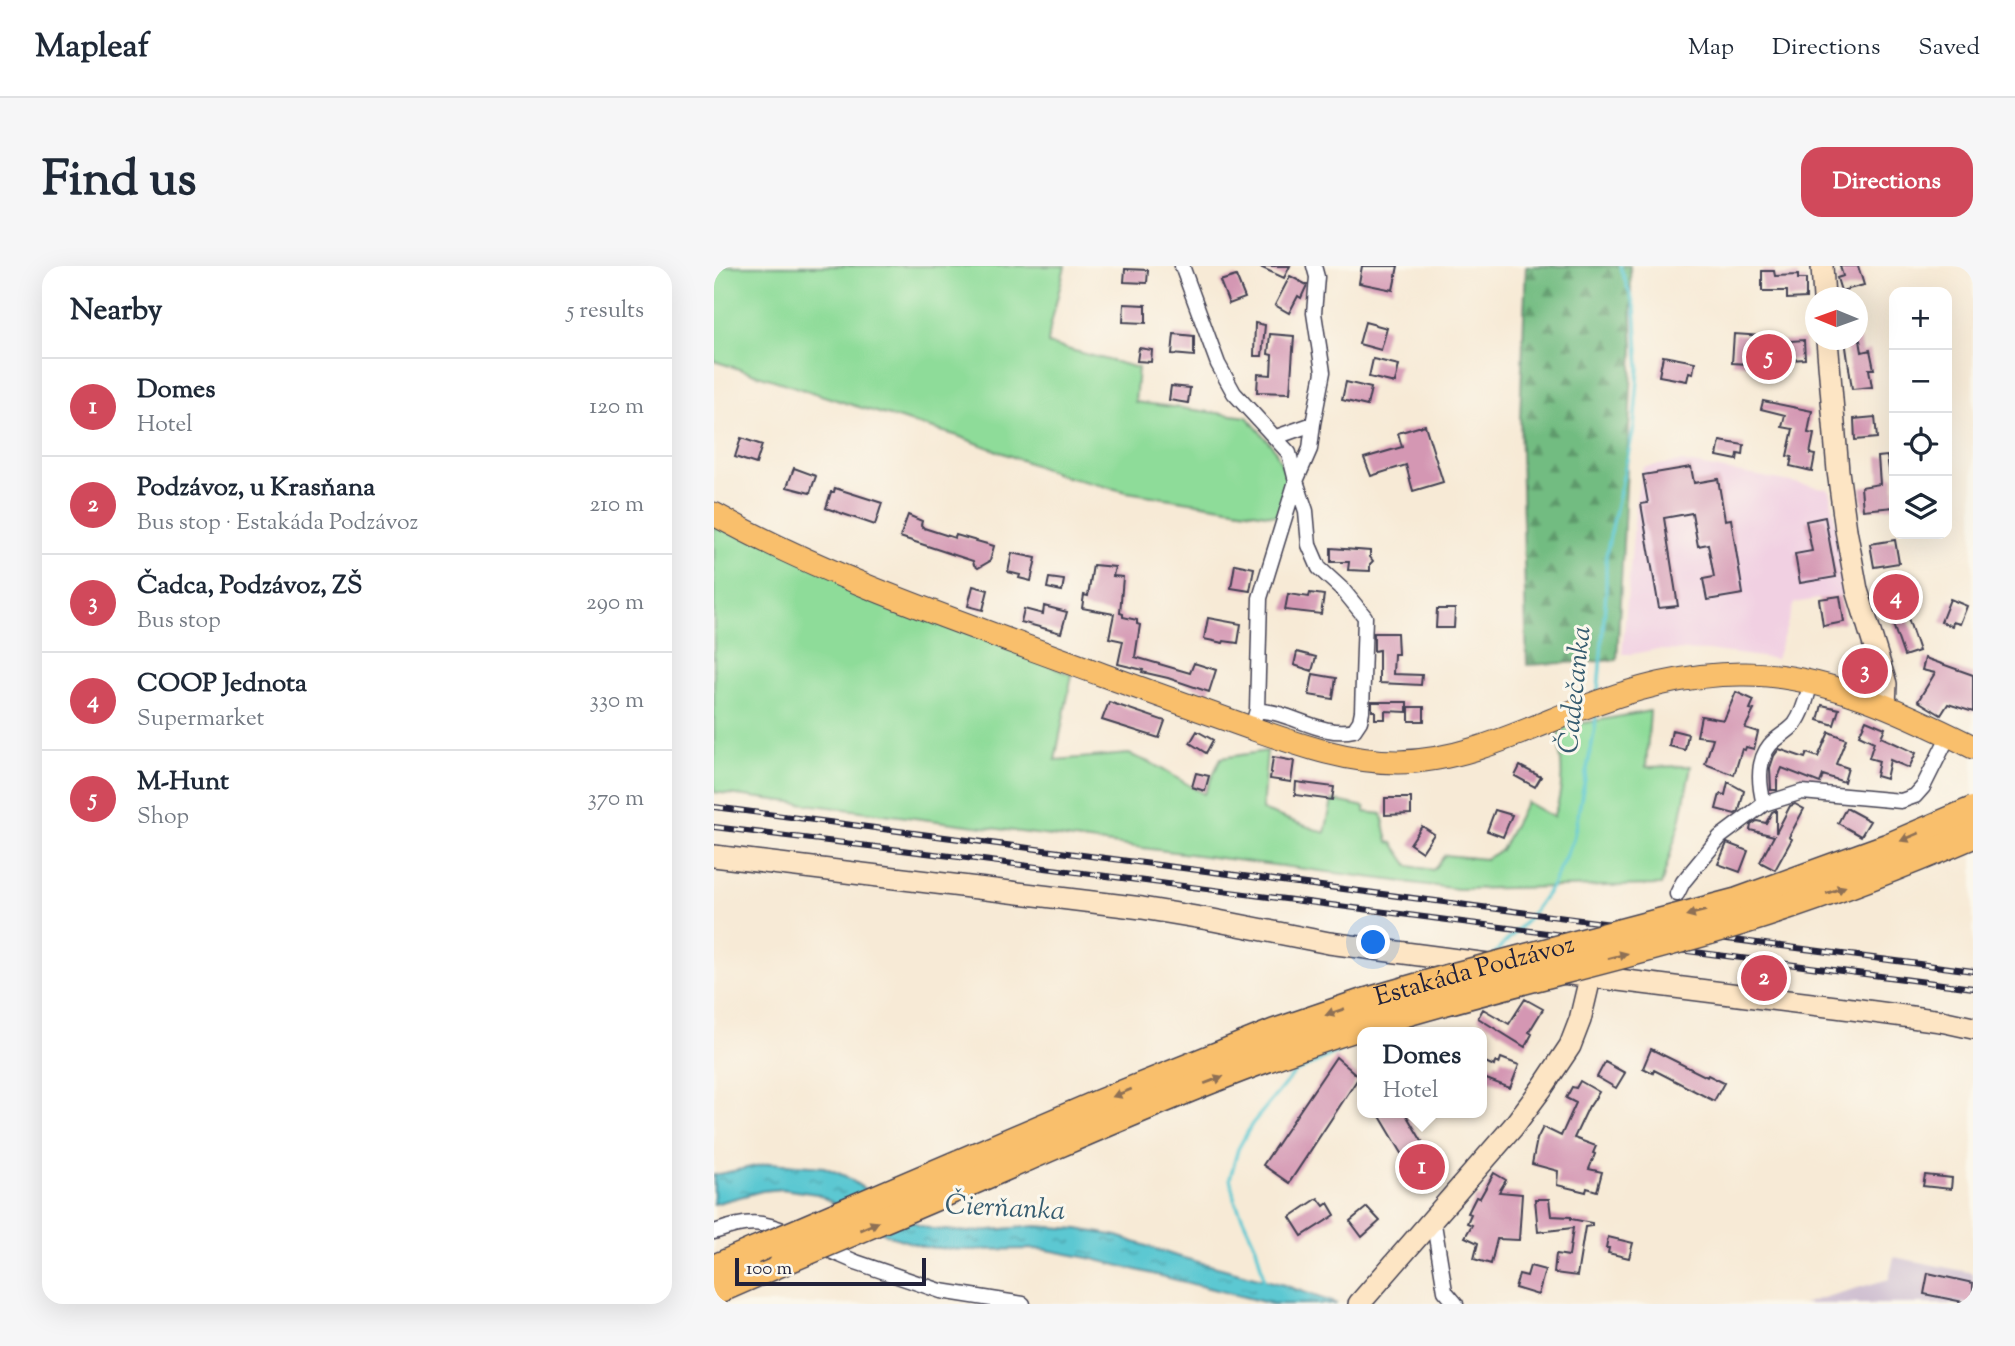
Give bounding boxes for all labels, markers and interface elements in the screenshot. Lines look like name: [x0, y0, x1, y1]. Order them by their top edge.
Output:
text: Mapleaf: [35, 24, 149, 72]
text: Map: [1688, 31, 1734, 65]
text: Directions: [1772, 31, 1880, 65]
text: Saved: [1918, 31, 1980, 65]
text: Find us: [42, 147, 196, 217]
button: Directions: [1801, 147, 1973, 217]
north arrow: [1805, 287, 1868, 350]
map controls: [1889, 287, 1952, 539]
button: +: [1889, 287, 1952, 350]
text: Nearby: [70, 290, 162, 333]
text: 5 results: [567, 295, 644, 328]
pin: 5: [1746, 331, 1792, 383]
button: −: [1889, 350, 1952, 413]
text: Domes: [137, 372, 215, 409]
text: 1: [89, 391, 97, 424]
text: 120 m: [589, 391, 644, 424]
text: Hotel: [137, 409, 193, 442]
button: locate: [1889, 413, 1952, 476]
text: Podzávoz, u Krasňana: [137, 470, 375, 507]
button: layers: [1889, 476, 1952, 539]
text: 2: [88, 489, 98, 522]
text: 210 m: [590, 489, 644, 522]
text: Bus stop · Estakáda Podzávoz: [137, 507, 418, 540]
text: Čadca, Podzávoz, ZŠ: [137, 568, 362, 605]
pin: 4: [1873, 571, 1919, 623]
text: 3: [88, 587, 98, 620]
text: 290 m: [586, 587, 644, 620]
text: Bus stop: [137, 605, 221, 638]
water label: Čadečanka: [1549, 624, 1603, 756]
pin: 3: [1842, 645, 1888, 697]
text: COOP Jednota: [137, 666, 307, 703]
text: 4: [87, 685, 99, 718]
text: 330 m: [590, 685, 644, 718]
text: Supermarket: [137, 703, 264, 736]
text: M-Hunt: [137, 764, 229, 801]
text: 5: [89, 783, 97, 816]
text: 370 m: [588, 783, 644, 816]
text: Shop: [137, 801, 189, 834]
one-way arrow: [1900, 832, 1921, 843]
one-way arrow: [1825, 885, 1846, 896]
one-way arrow: [1685, 908, 1706, 918]
your location: [1356, 925, 1390, 959]
street label: Estakáda Podzávoz: [1370, 926, 1579, 1016]
one-way arrow: [1608, 951, 1629, 961]
pin: 2: [1741, 952, 1787, 1004]
one-way arrow: [1324, 1007, 1345, 1018]
popup: [1357, 1027, 1487, 1118]
text: Domes: [1383, 1038, 1461, 1075]
one-way arrow: [1203, 1075, 1224, 1086]
text: Hotel: [1383, 1075, 1438, 1108]
one-way arrow: [1112, 1088, 1133, 1099]
pin: 1: [1399, 1141, 1445, 1193]
water label: Čierňanka: [944, 1186, 1066, 1232]
one-way arrow: [858, 1220, 879, 1231]
scale bar: [735, 1255, 926, 1287]
text: 100 m: [746, 1256, 792, 1283]

